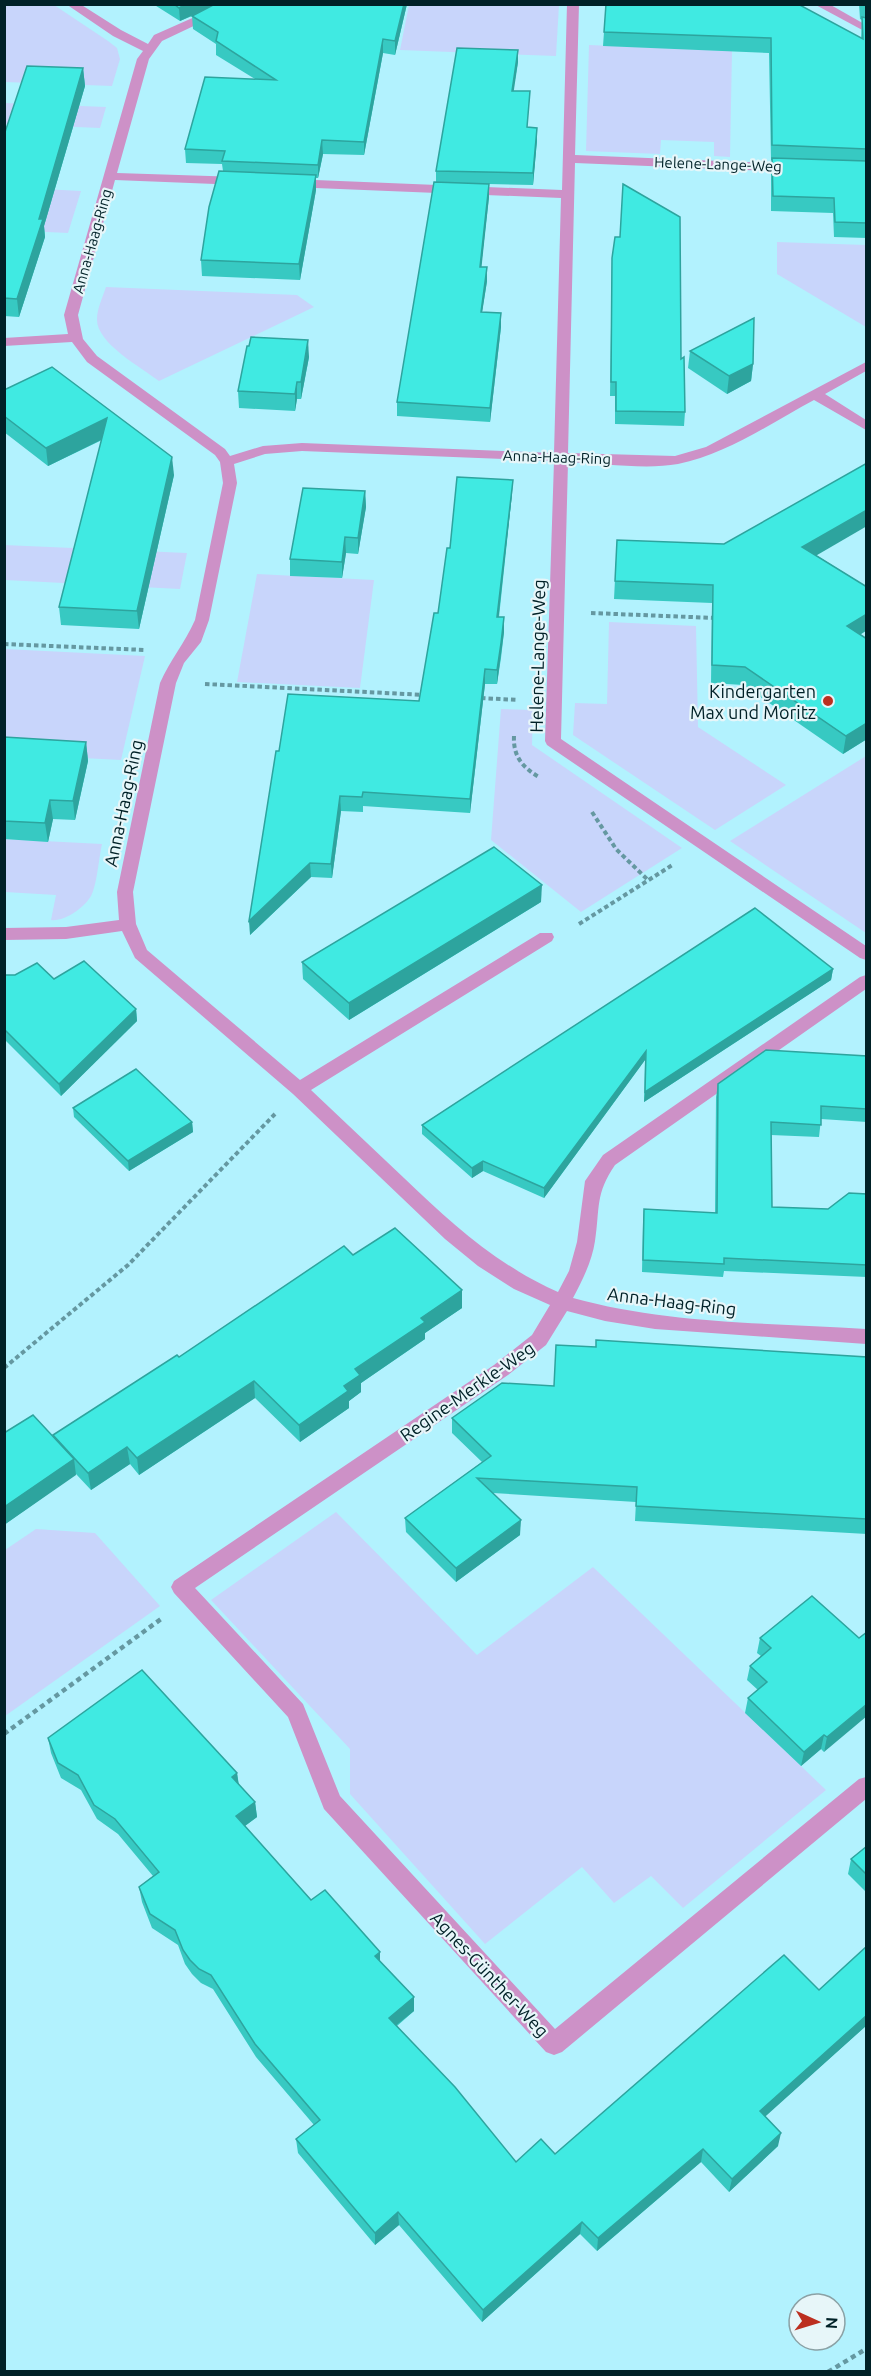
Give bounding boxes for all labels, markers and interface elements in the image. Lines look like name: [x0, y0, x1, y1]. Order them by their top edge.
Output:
street label: Helene-Lange-Weg: [654, 153, 782, 175]
street label: Anna-Haag-Ring: [69, 187, 115, 295]
street label: Anna-Haag-Ring: [503, 447, 611, 467]
street label: Helene-Lange-Weg: [526, 579, 548, 733]
place label: Kindergarten Max und Moritz: [690, 681, 816, 722]
marker: Kindergarten Max und Moritz: [821, 694, 835, 708]
street label: Anna-Haag-Ring: [100, 738, 146, 868]
street label: Anna-Haag-Ring: [606, 1283, 738, 1319]
street label: Regine-Merkle-Weg: [396, 1337, 538, 1445]
street label: Agnes-Günther-Weg: [427, 1907, 553, 2041]
north arrow: [787, 2292, 847, 2352]
text: N: [823, 2316, 841, 2330]

